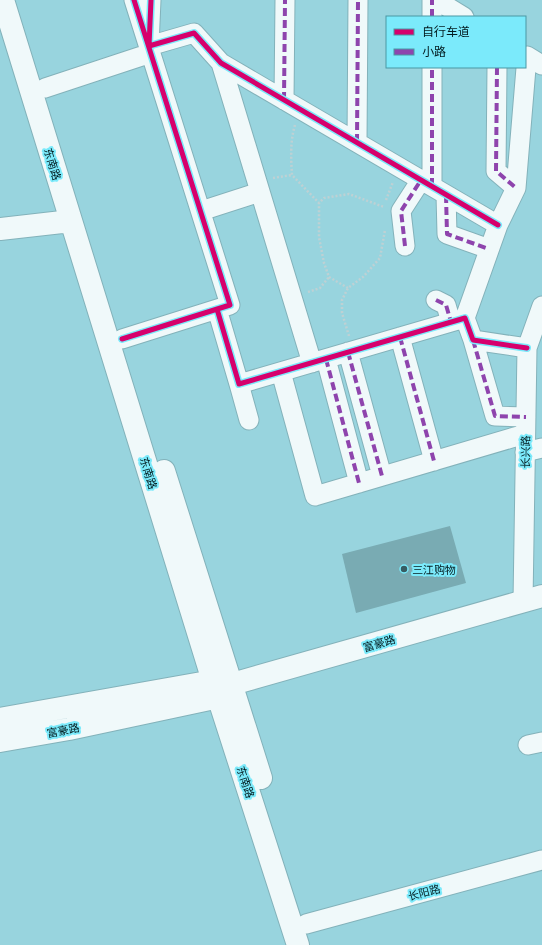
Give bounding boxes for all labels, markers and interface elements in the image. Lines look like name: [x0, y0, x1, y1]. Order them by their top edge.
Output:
legend: [386, 16, 526, 68]
text: 自行车道: [422, 24, 470, 39]
text: 小路: [422, 44, 446, 59]
street label: 东南路: [42, 146, 64, 182]
street label: 长兴路: [518, 435, 532, 469]
street label: 东南路: [138, 455, 160, 491]
place label: 三江购物: [412, 563, 456, 576]
marker: 三江购物: [399, 564, 409, 574]
street label: 富豪路: [361, 632, 397, 654]
street label: 富豪路: [46, 720, 80, 740]
street label: 东南路: [235, 764, 257, 800]
street label: 长阳路: [406, 881, 442, 903]

